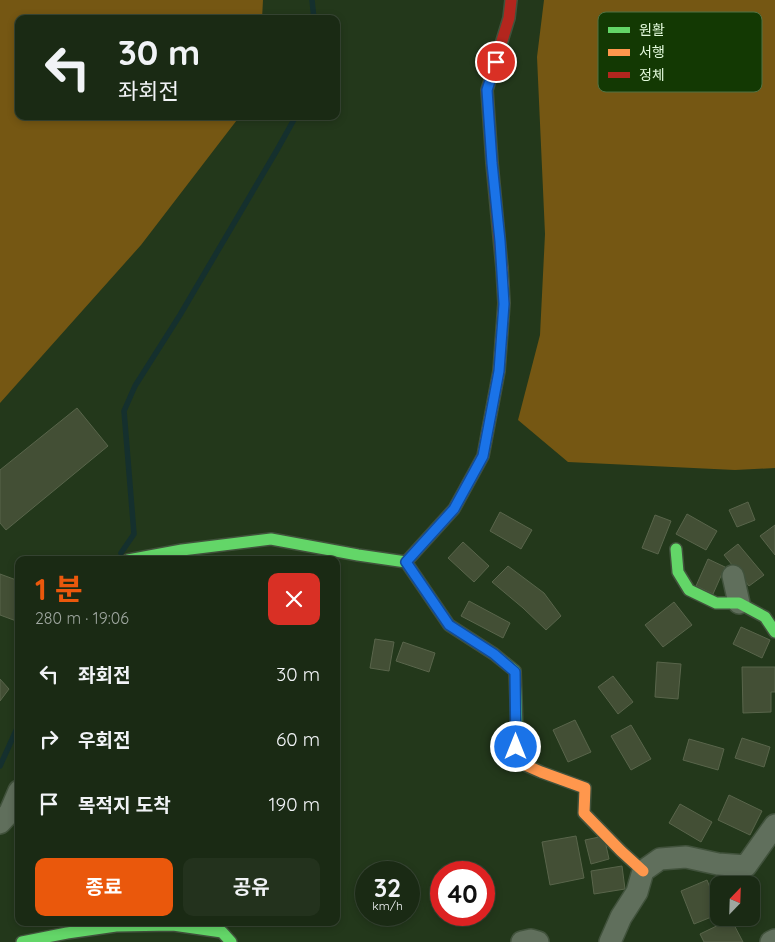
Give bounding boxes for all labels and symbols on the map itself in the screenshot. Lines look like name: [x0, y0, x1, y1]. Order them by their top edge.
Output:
legend: [598, 12, 762, 92]
text: 원활: [639, 21, 665, 39]
pin: [475, 41, 517, 83]
text: 서행: [639, 43, 665, 61]
text: 정체: [639, 66, 665, 84]
position arrow: [489, 720, 541, 772]
speed limit sign: 40: [430, 861, 495, 926]
north arrow: [710, 876, 760, 926]

